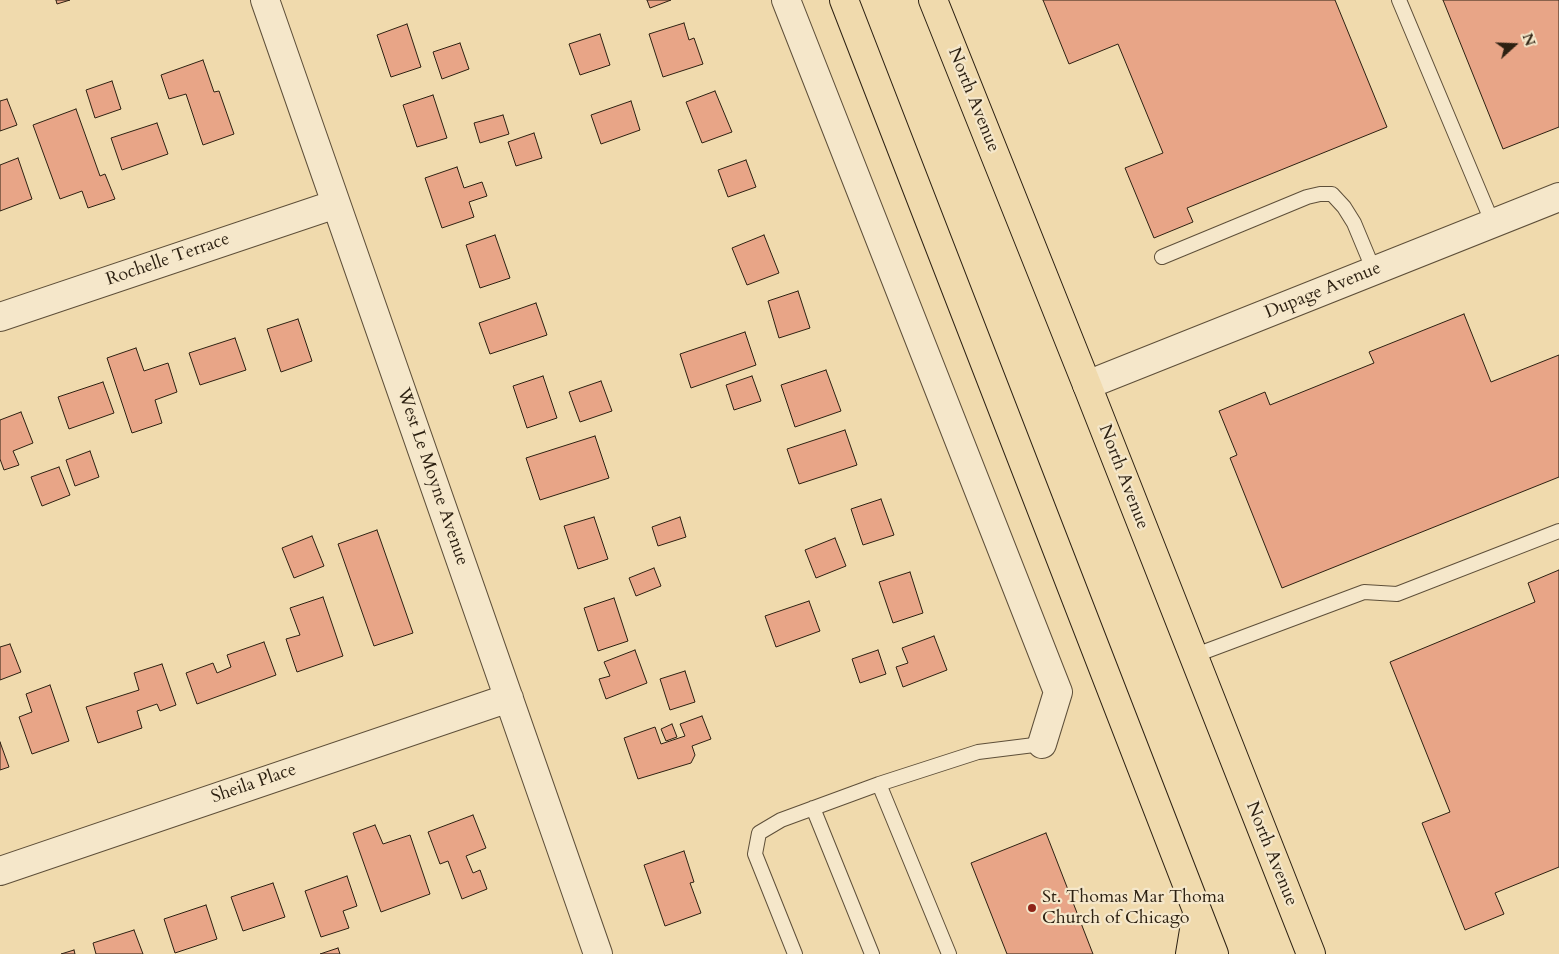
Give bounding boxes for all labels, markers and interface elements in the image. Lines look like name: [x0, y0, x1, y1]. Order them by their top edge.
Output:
north arrow: [1489, 20, 1539, 70]
text: N: [1518, 31, 1540, 49]
street label: North Avenue: [942, 45, 1004, 155]
street label: Rochelle Terrace: [103, 229, 233, 291]
street label: Dupage Avenue: [1262, 258, 1384, 324]
street label: West Le Moyne Avenue: [391, 385, 473, 569]
street label: North Avenue: [1093, 422, 1153, 532]
street label: Sheila Place: [209, 759, 299, 809]
street label: North Avenue: [1240, 799, 1302, 909]
place label: St. Thomas Mar Thoma Church of Chicago: [1042, 887, 1225, 930]
marker: St. Thomas Mar Thoma Church of Chicago: [1026, 902, 1038, 914]

